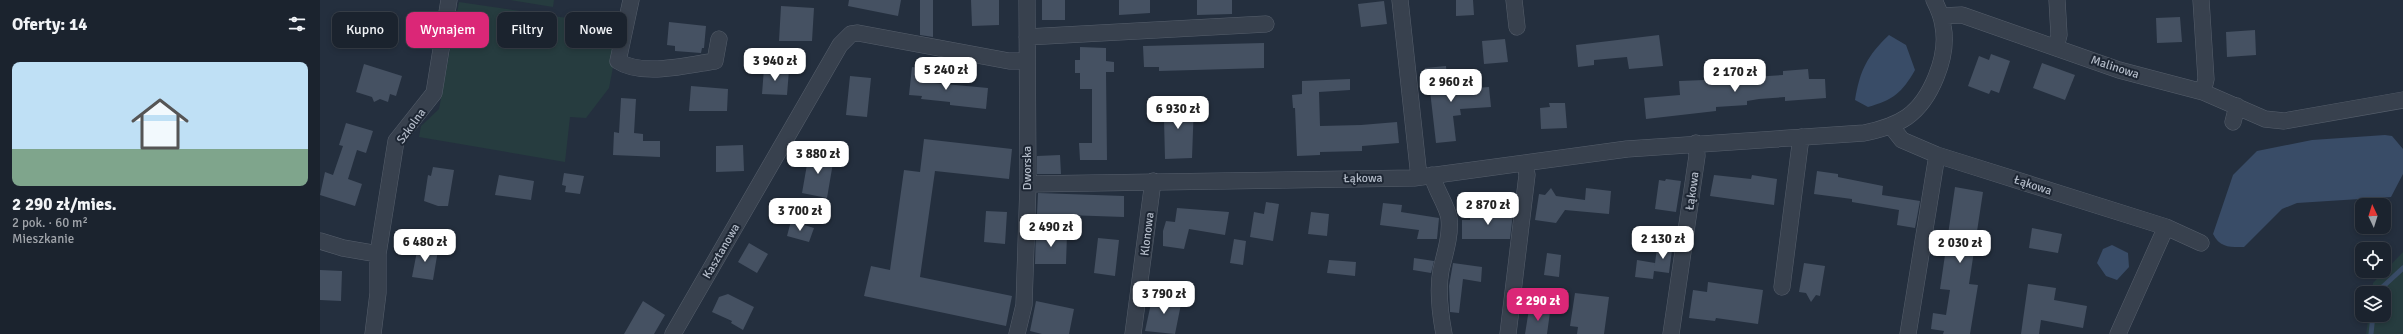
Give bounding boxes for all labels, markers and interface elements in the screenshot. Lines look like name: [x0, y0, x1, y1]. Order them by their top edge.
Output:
chip: Kupno: [332, 12, 398, 48]
chip: Wynajem: [406, 12, 489, 48]
chip: Filtry: [497, 12, 557, 48]
chip: Nowe: [565, 12, 627, 48]
icon: filters: [286, 13, 308, 35]
text: Oferty: 14: [12, 14, 87, 35]
pin: 3 940 zł: [734, 48, 816, 82]
text: 3 940 zł: [753, 53, 797, 69]
street label: Malinowa: [2089, 53, 2141, 82]
pin: 5 240 zł: [905, 57, 987, 91]
pin: 2 170 zł: [1694, 59, 1776, 93]
text: 5 240 zł: [924, 62, 968, 78]
text: 2 170 zł: [1713, 64, 1757, 80]
pin: 2 960 zł: [1410, 69, 1492, 103]
text: 2 960 zł: [1429, 74, 1473, 90]
icon: home: [124, 88, 196, 160]
pin: 6 930 zł: [1137, 96, 1219, 130]
text: 6 930 zł: [1156, 101, 1200, 117]
street label: Szkolna: [394, 106, 429, 147]
pin: 3 880 zł: [777, 141, 859, 175]
text: 3 880 zł: [796, 146, 840, 162]
street label: Dworska: [1020, 146, 1035, 190]
street label: Łąkowa: [1343, 171, 1383, 186]
street label: Łąkowa: [1682, 171, 1703, 211]
street label: Łąkowa: [2012, 172, 2054, 199]
pin: 2 870 zł: [1447, 192, 1529, 226]
text: 2 290 zł/mies.: [12, 194, 117, 215]
text: 2 870 zł: [1466, 197, 1510, 213]
pin: 3 700 zł: [759, 198, 841, 232]
north arrow: [2355, 198, 2391, 234]
map controls: [2355, 198, 2391, 322]
text: 3 700 zł: [778, 203, 822, 219]
street label: Klonowa: [1137, 211, 1158, 257]
pin: 2 490 zł: [1010, 214, 1092, 248]
text: 2 pok. · 60 m²: [12, 215, 88, 231]
text: 2 490 zł: [1029, 219, 1073, 235]
street label: Kasztanowa: [700, 221, 743, 282]
pin: 2 130 zł: [1622, 226, 1704, 260]
pin: 6 480 zł: [384, 229, 466, 263]
pin: 2 030 zł: [1919, 230, 2001, 264]
text: Mieszkanie: [12, 231, 74, 247]
text: 2 130 zł: [1641, 231, 1685, 247]
text: 6 480 zł: [403, 234, 447, 250]
text: 2 030 zł: [1938, 235, 1982, 251]
button: locate: [2355, 242, 2391, 278]
pin: 3 790 zł: [1123, 281, 1205, 315]
text: 3 790 zł: [1142, 286, 1186, 302]
button: layers: [2355, 286, 2391, 322]
pin: 2 290 zł: [1497, 288, 1579, 322]
text: 2 290 zł: [1516, 293, 1560, 309]

